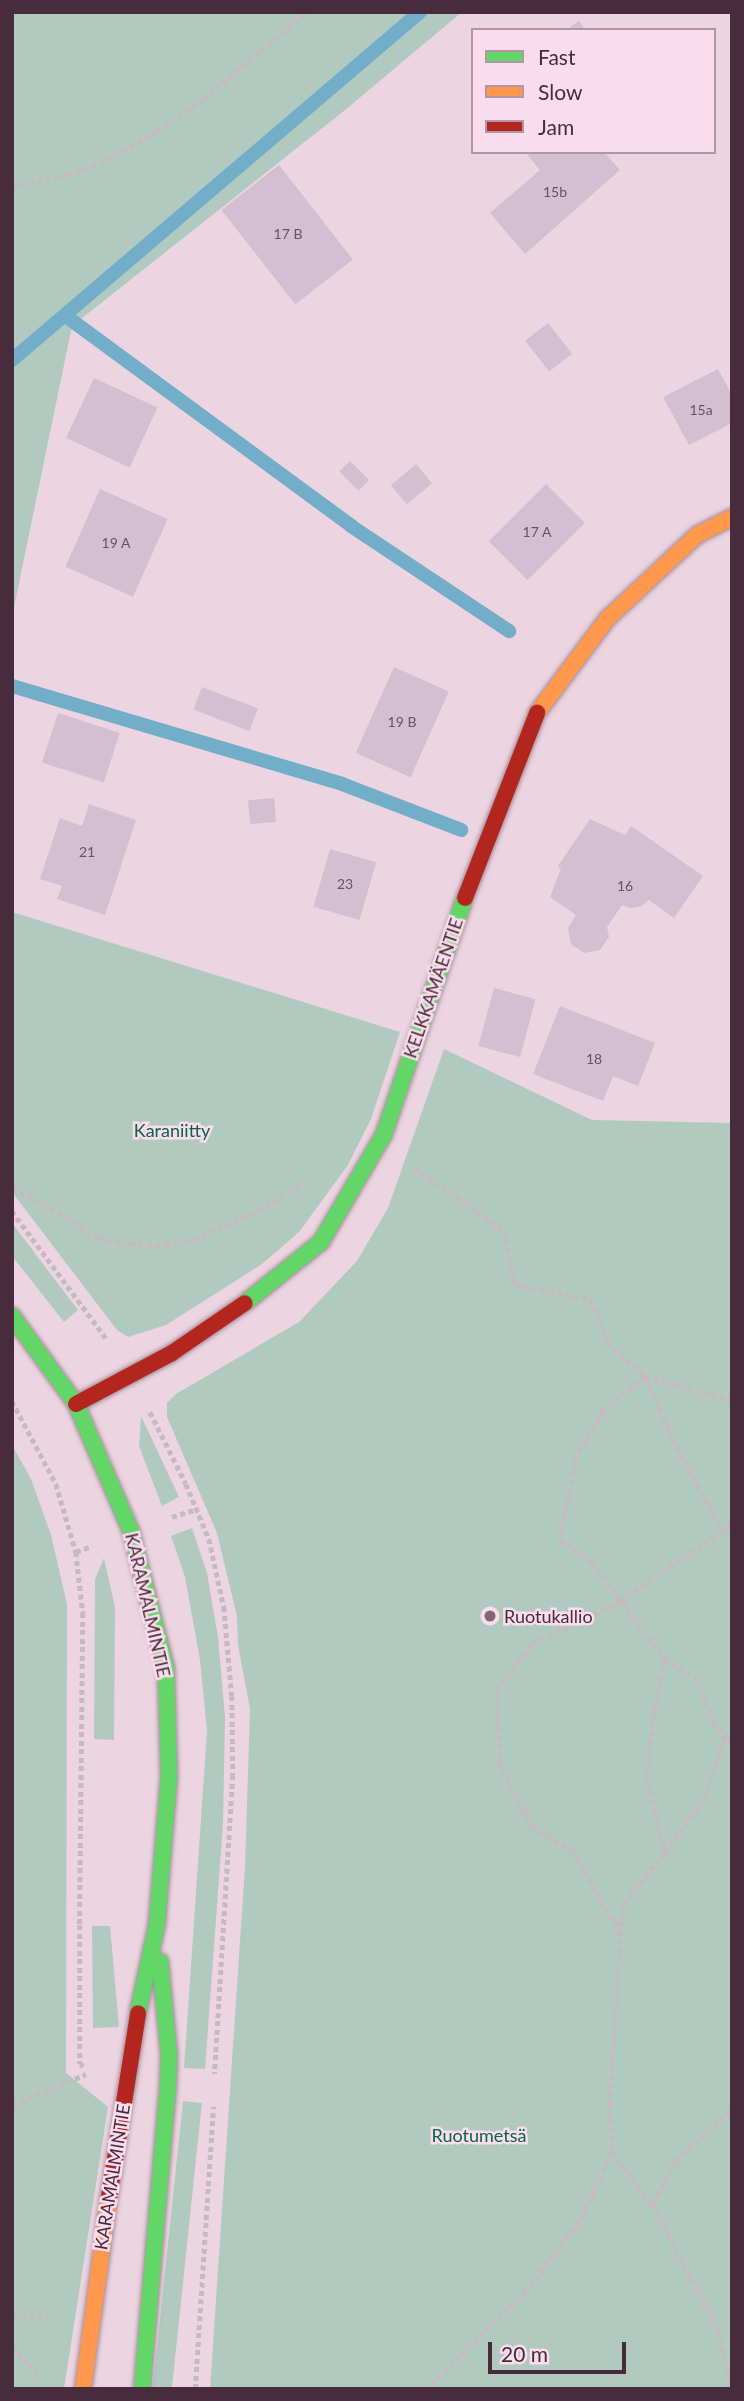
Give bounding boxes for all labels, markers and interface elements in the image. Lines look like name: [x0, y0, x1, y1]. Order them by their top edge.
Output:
legend: [471, 28, 716, 154]
text: Fast: [538, 44, 575, 69]
text: Slow: [538, 79, 582, 104]
text: Jam: [538, 114, 574, 139]
house number: 15b: [543, 184, 567, 200]
house number: 17 B: [274, 226, 302, 242]
house number: 15a: [689, 402, 713, 418]
house number: 17 A: [522, 524, 552, 540]
house number: 19 A: [101, 535, 131, 551]
house number: 19 B: [388, 714, 416, 730]
house number: 21: [79, 844, 95, 860]
house number: 23: [337, 876, 353, 892]
house number: 16: [617, 878, 633, 894]
street label: KELKKAMÄENTIE: [399, 915, 467, 1061]
house number: 18: [586, 1051, 602, 1067]
park label: Karaniitty: [134, 1119, 210, 1141]
street label: KARAMALMINTIE: [121, 1531, 175, 1679]
place label: Ruotukallio: [504, 1605, 593, 1627]
marker: Ruotukallio: [482, 1608, 498, 1624]
street label: KARAMALMINTIE: [90, 2103, 134, 2251]
park label: Ruotumetsä: [432, 2124, 526, 2146]
scale bar: [492, 2328, 630, 2372]
text: 20 m: [501, 2341, 548, 2366]

